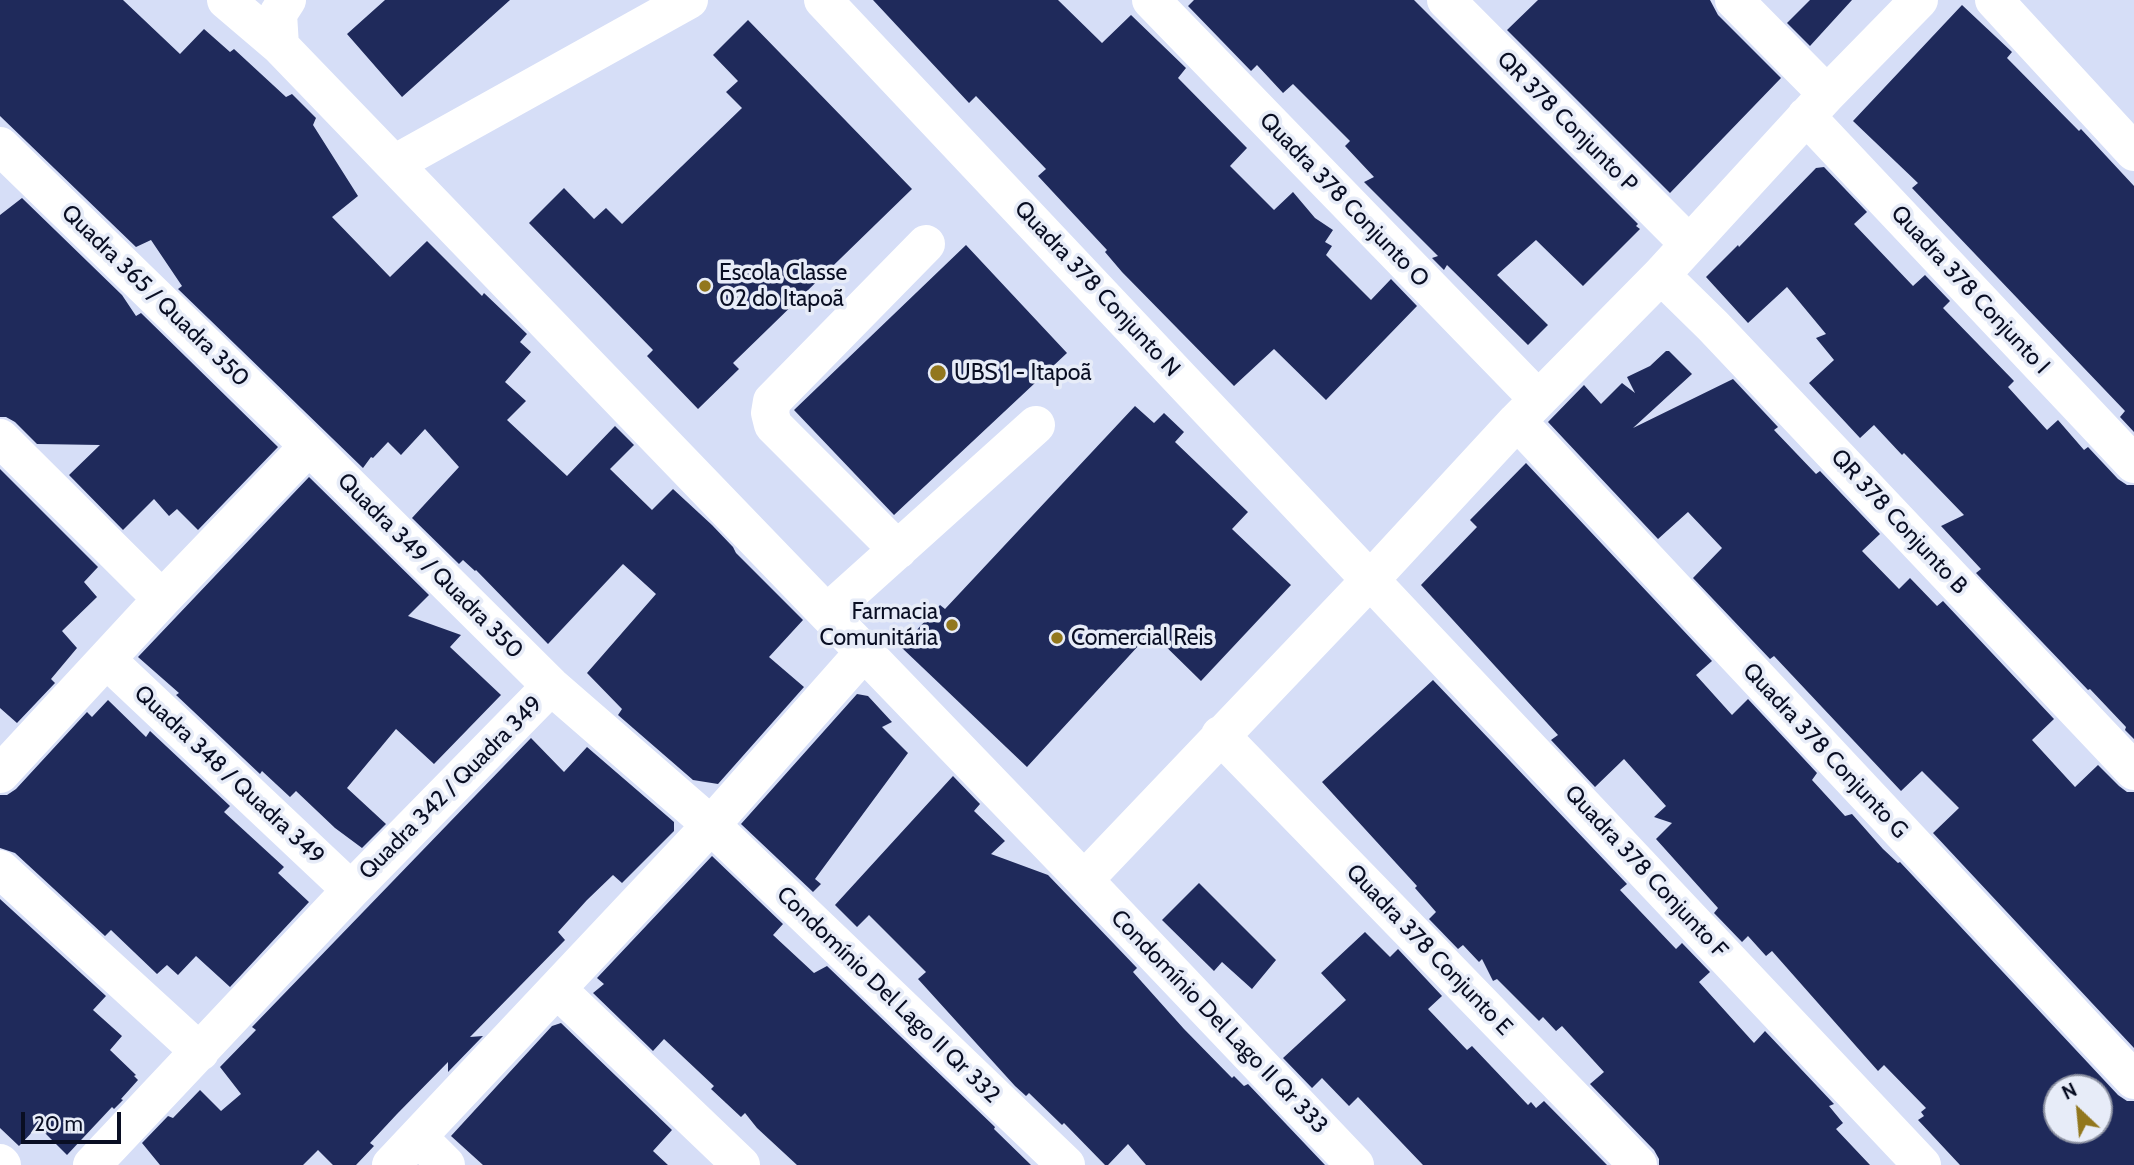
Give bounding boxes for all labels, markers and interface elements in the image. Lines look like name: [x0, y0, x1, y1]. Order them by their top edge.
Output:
street label: QR 378 Conjunto P: [1491, 46, 1643, 198]
street label: Quadra 378 Conjunto O: [1253, 107, 1435, 293]
street label: Quadra 378 Conjunto N: [1008, 195, 1186, 383]
street label: Quadra 365 / Quadra 350: [55, 199, 255, 393]
street label: Quadra 378 Conjunto I: [1885, 200, 2055, 380]
place label: Escola Classe 02 do Itapoã: [719, 259, 847, 313]
marker: Escola Classe 02 do Itapoã: [697, 278, 713, 294]
place label: UBS 1 - Itapoã: [954, 359, 1091, 387]
marker: UBS 1 - Itapoã: [928, 363, 948, 383]
street label: QR 378 Conjunto B: [1825, 444, 1973, 600]
street label: Quadra 349 / Quadra 350: [331, 467, 529, 665]
place label: Farmacia Comunitária: [820, 598, 938, 652]
marker: Farmacia Comunitária: [944, 617, 960, 633]
place label: Comercial Reis: [1071, 624, 1213, 652]
marker: Comercial Reis: [1049, 630, 1065, 646]
street label: Quadra 378 Conjunto G: [1737, 658, 1913, 844]
street label: Quadra 348 / Quadra 349: [128, 680, 330, 870]
street label: Quadra 342 / Quadra 349: [354, 691, 548, 885]
street label: Quadra 378 Conjunto F: [1559, 780, 1733, 964]
street label: Quadra 378 Conjunto E: [1340, 859, 1518, 1041]
street label: Condomínio Del Lago II Qr 332: [771, 881, 1005, 1109]
street label: Condomínio Del Lago II Qr 333: [1105, 904, 1333, 1140]
north arrow: [2043, 1074, 2113, 1144]
text: N: [2058, 1078, 2081, 1105]
scale bar: [24, 1098, 124, 1142]
text: 20 m: [34, 1111, 83, 1136]

